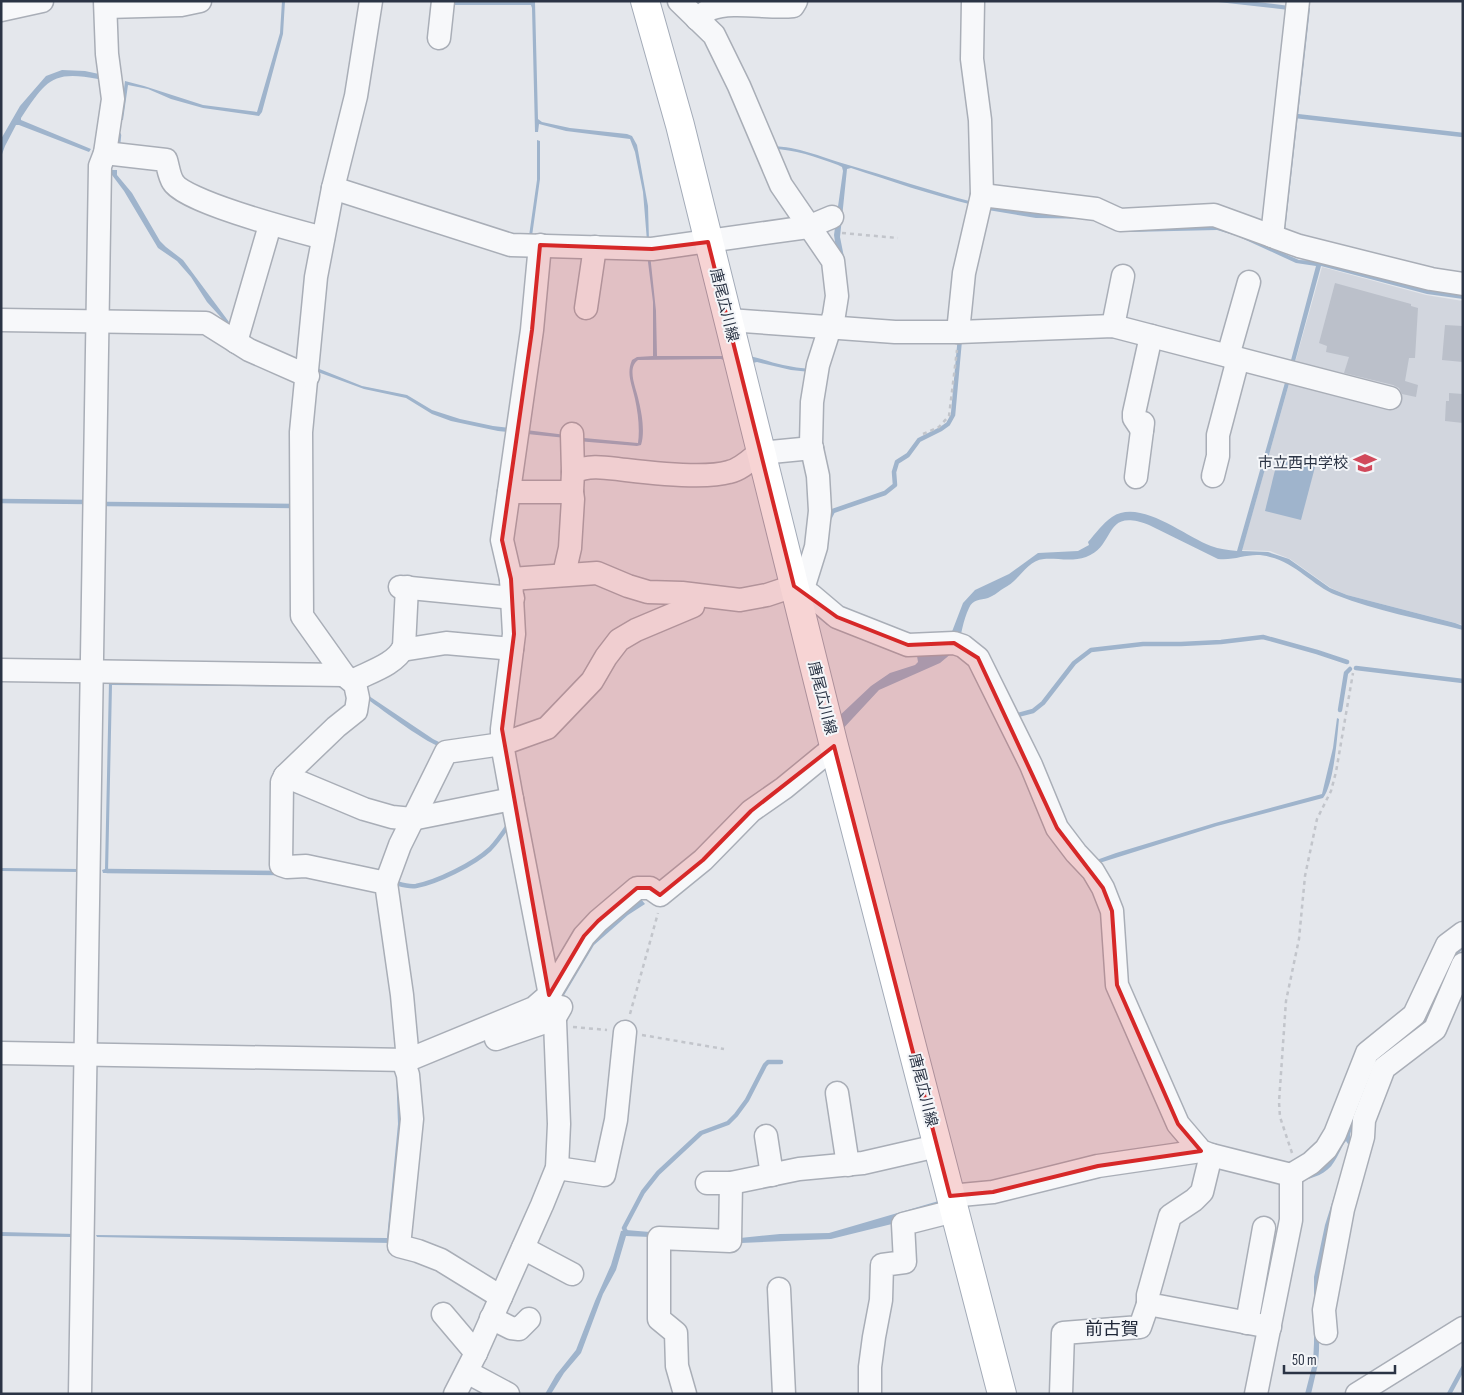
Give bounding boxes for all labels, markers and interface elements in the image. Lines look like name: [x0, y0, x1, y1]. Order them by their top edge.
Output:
street label: 唐尾広川線: [706, 266, 742, 344]
school or university icon: 市立西中学校: [1352, 450, 1378, 476]
place label: 市立西中学校: [1258, 454, 1348, 473]
street label: 唐尾広川線: [804, 659, 840, 737]
street label: 唐尾広川線: [905, 1051, 941, 1129]
district label: 前古賀: [1085, 1319, 1139, 1340]
scale bar: [1284, 1342, 1395, 1374]
text: 50 m: [1292, 1351, 1317, 1370]

